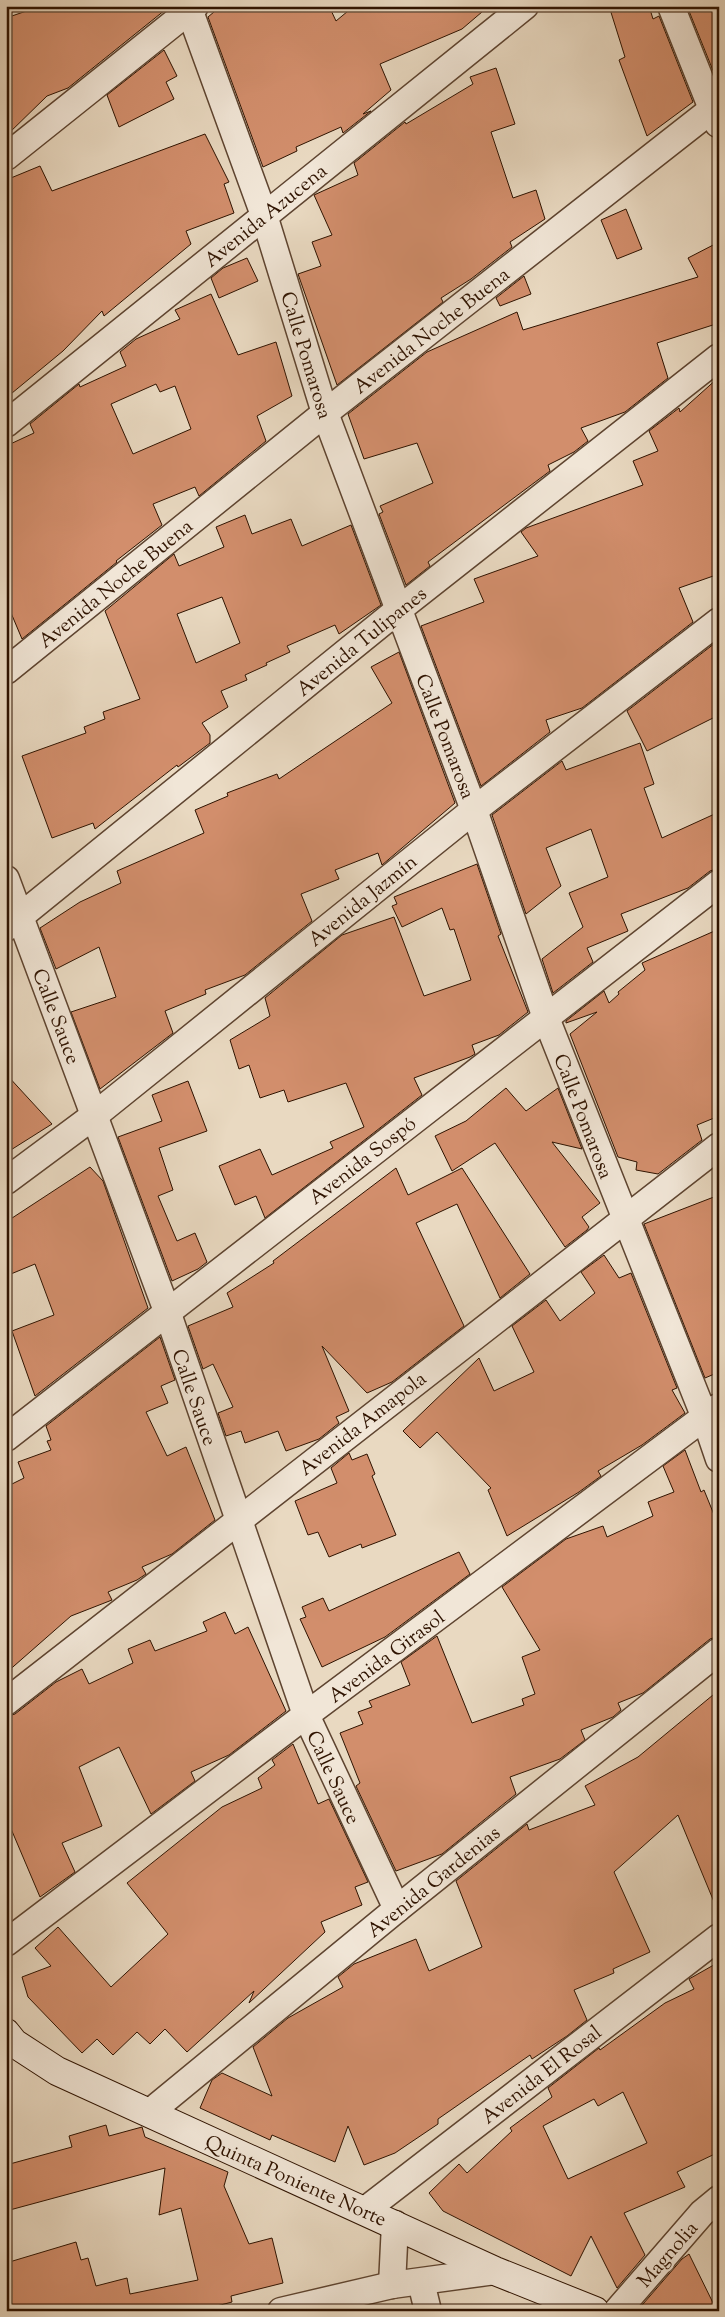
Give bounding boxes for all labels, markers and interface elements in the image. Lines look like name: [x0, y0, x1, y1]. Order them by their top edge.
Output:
street label: Avenida Azucena: [199, 158, 334, 276]
street label: Avenida Noche Buena: [348, 262, 517, 402]
street label: Calle Pomarosa: [271, 288, 338, 423]
street label: Avenida Noche Buena: [33, 513, 200, 657]
street label: Avenida Tulipanes: [291, 581, 434, 705]
street label: Calle Pomarosa: [406, 670, 481, 804]
street label: Avenida Jazmín: [303, 849, 425, 955]
street label: Calle Sauce: [23, 965, 86, 1069]
street label: Calle Pomarosa: [544, 1050, 619, 1184]
street label: Avenida Sospó: [304, 1111, 423, 1213]
street label: Calle Sauce: [163, 1346, 223, 1450]
street label: Avenida Amapola: [294, 1366, 434, 1484]
street label: Avenida Girasol: [323, 1604, 452, 1712]
street label: Calle Sauce: [297, 1726, 366, 1830]
street label: Avenida Gardenias: [362, 1820, 508, 1946]
street label: Avenida El Rosal: [476, 2019, 609, 2132]
street label: Quinta Poniente Norte: [199, 2129, 391, 2235]
street label: Magnolia: [632, 2216, 706, 2295]

